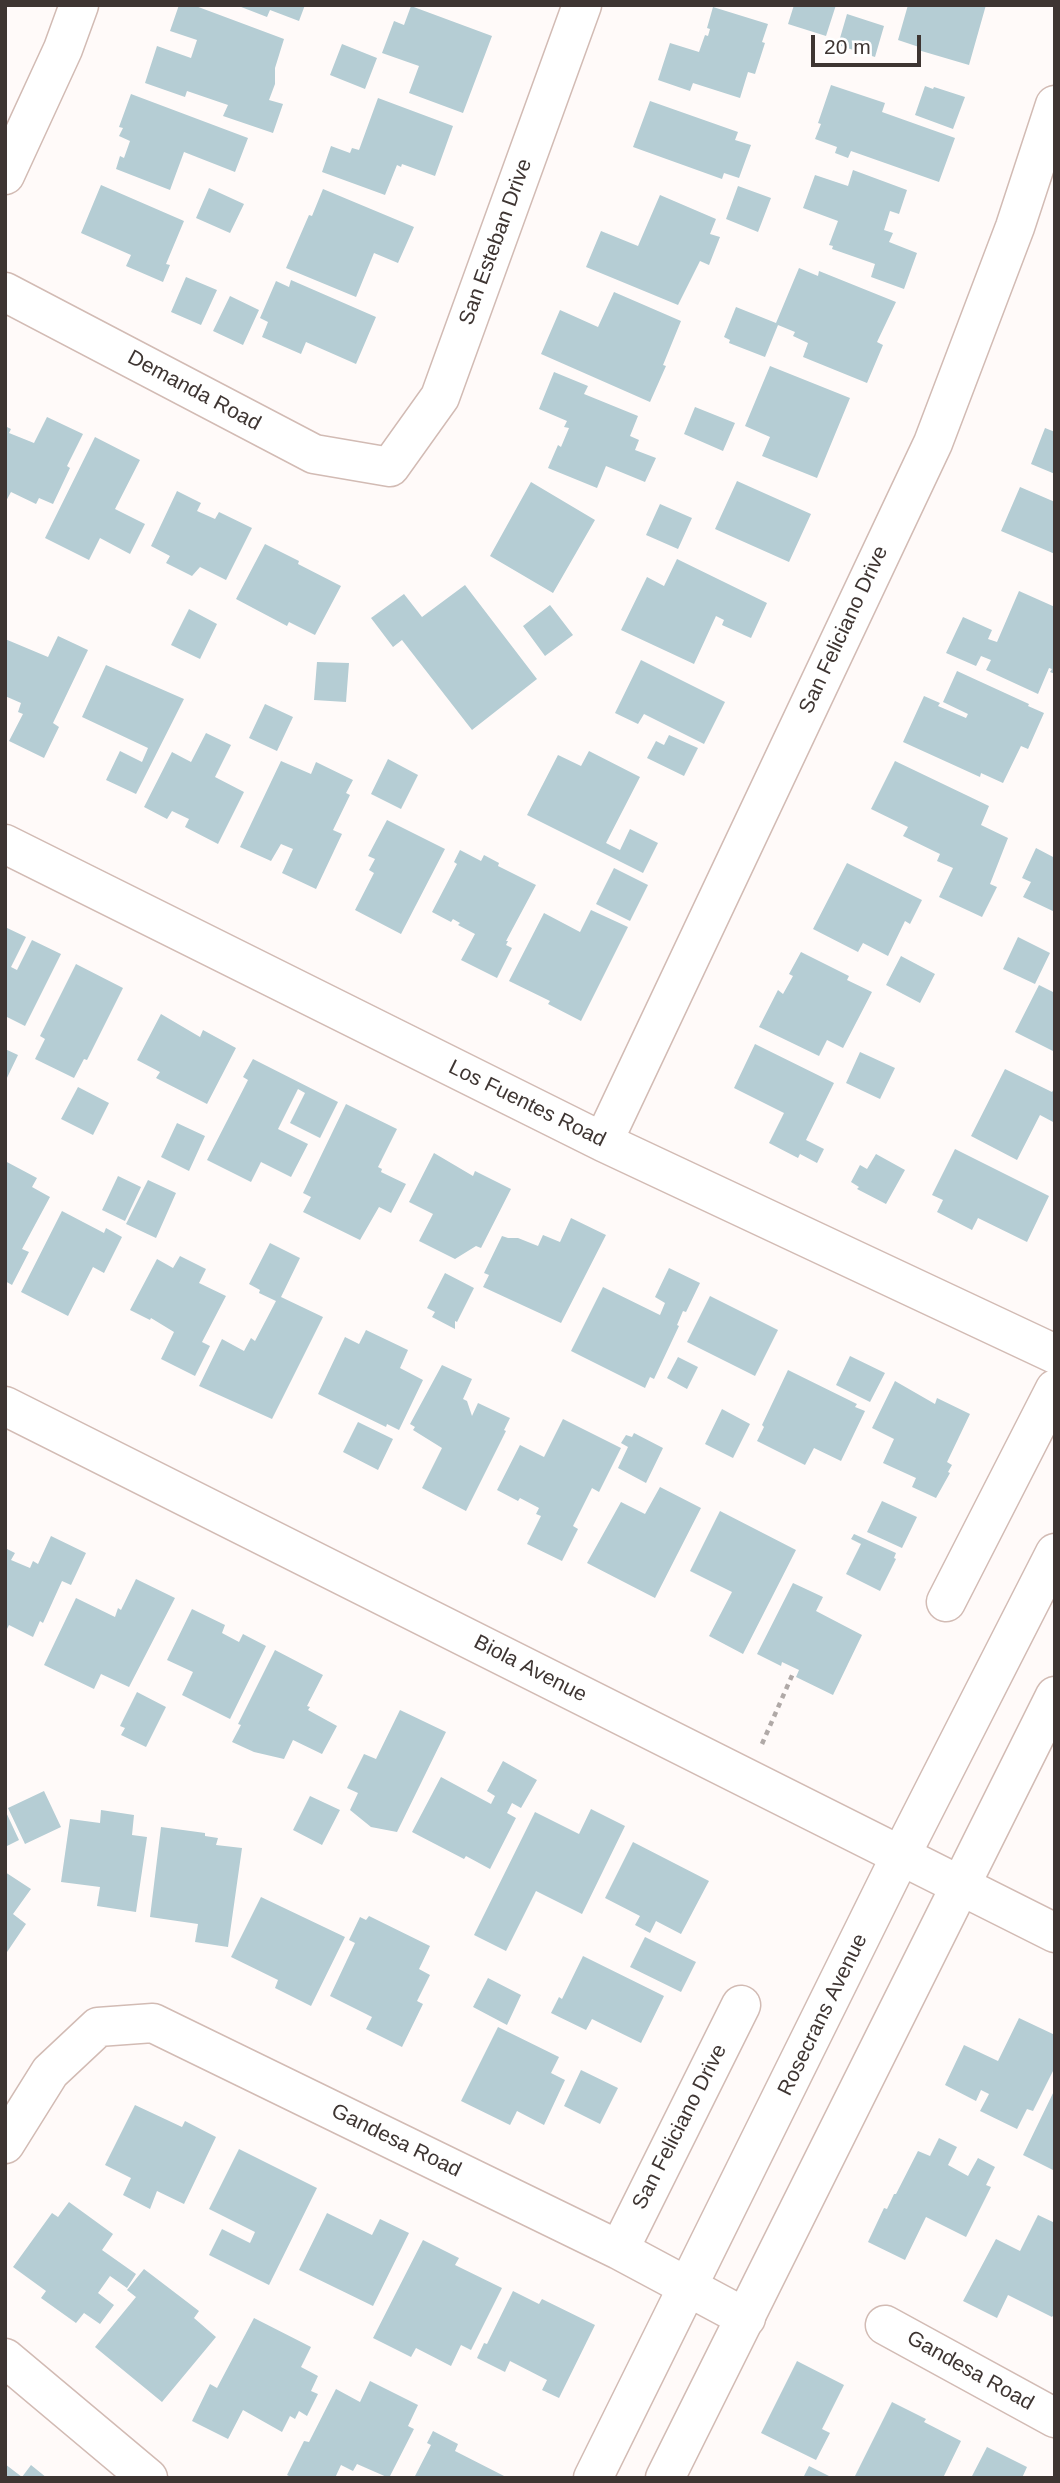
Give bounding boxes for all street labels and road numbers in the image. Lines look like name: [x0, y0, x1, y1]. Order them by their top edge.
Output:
street label: San Esteban Drive: [454, 155, 538, 329]
street label: Demanda Road: [123, 345, 265, 437]
street label: San Feliciano Drive: [794, 542, 894, 718]
street label: Los Fuentes Road: [444, 1055, 610, 1153]
street label: Biola Avenue: [469, 1630, 591, 1708]
street label: Rosecrans Avenue: [773, 1930, 873, 2100]
street label: San Feliciano Drive: [627, 2040, 733, 2214]
street label: Gandesa Road: [327, 2099, 465, 2183]
street label: Gandesa Road: [902, 2326, 1038, 2416]

